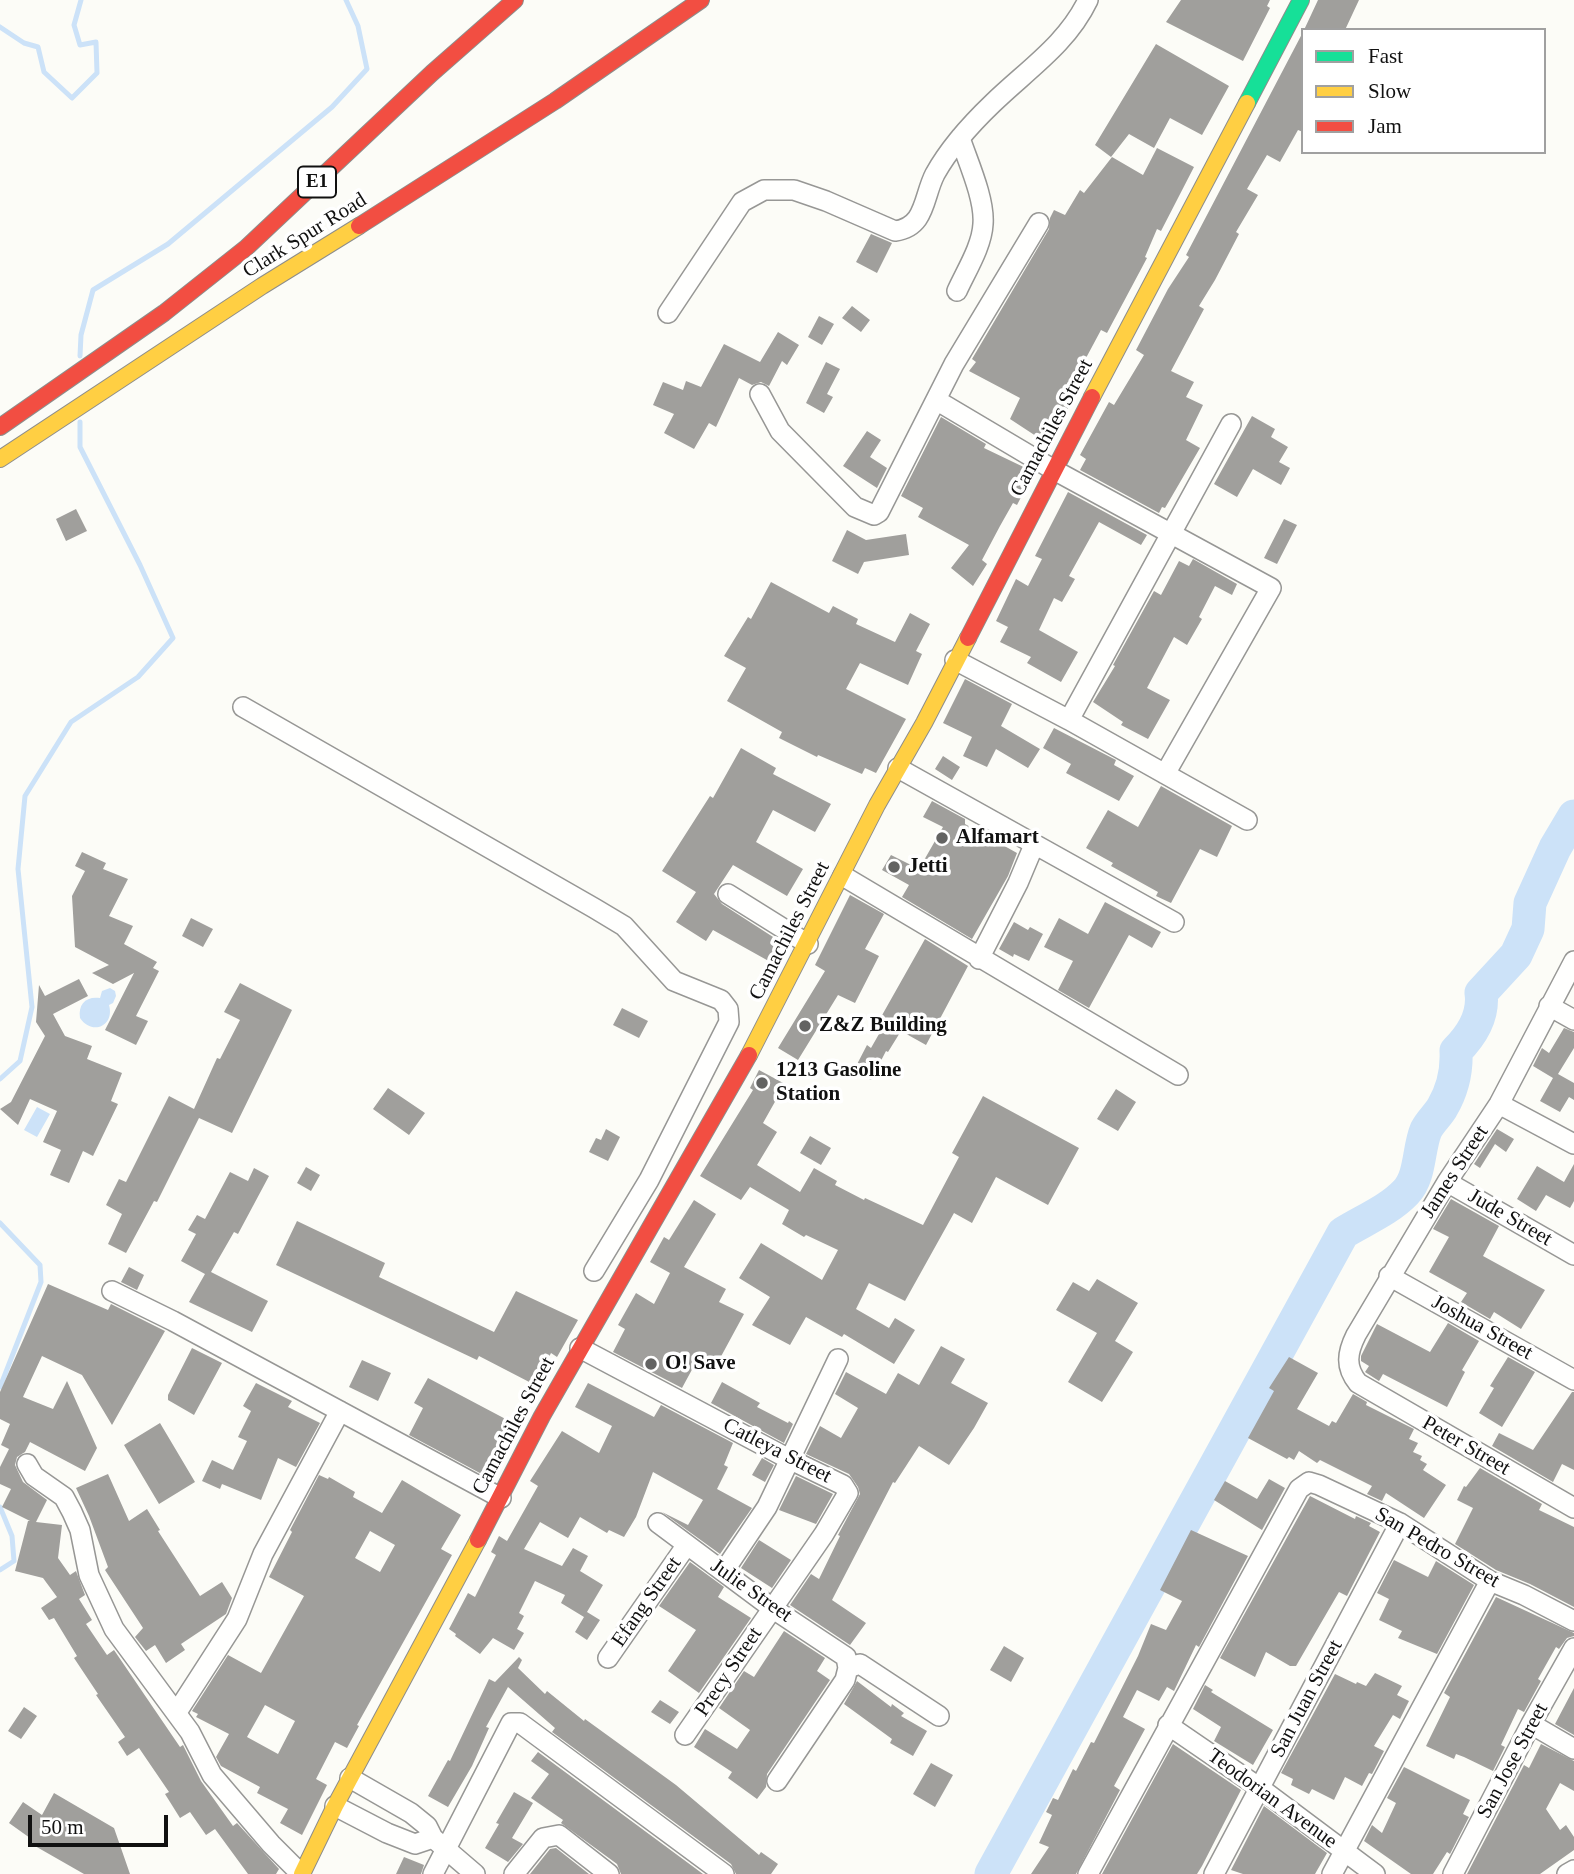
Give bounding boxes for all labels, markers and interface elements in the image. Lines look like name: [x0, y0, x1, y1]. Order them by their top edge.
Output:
legend: [1301, 28, 1546, 154]
text: Fast: [1368, 44, 1403, 68]
text: Slow: [1368, 79, 1411, 103]
text: Jam: [1368, 114, 1402, 138]
road number: E1: [298, 166, 336, 198]
street label: Clark Spur Road: [238, 188, 372, 284]
street label: Camachiles Street: [1005, 355, 1099, 501]
place label: Alfamart: [956, 825, 1039, 851]
marker: Alfamart: [934, 830, 950, 846]
place label: Jetti: [908, 854, 948, 880]
street label: Camachiles Street: [744, 857, 836, 1005]
marker: Jetti: [886, 859, 902, 875]
place label: Z&Z Building: [819, 1013, 947, 1039]
marker: Z&Z Building: [797, 1018, 813, 1034]
place label: 1213 Gasoline Station: [776, 1058, 901, 1108]
marker: 1213 Gasoline Station: [754, 1075, 770, 1091]
street label: James Street: [1416, 1121, 1494, 1223]
street label: Jude Street: [1464, 1184, 1556, 1252]
street label: Joshua Street: [1427, 1290, 1537, 1366]
place label: O! Save: [665, 1351, 736, 1377]
street label: Camachiles Street: [467, 1353, 561, 1499]
marker: O! Save: [643, 1356, 659, 1372]
street label: Peter Street: [1418, 1411, 1514, 1481]
street label: Catleya Street: [719, 1413, 835, 1489]
street label: San Pedro Street: [1370, 1502, 1504, 1594]
street label: Efang Street: [607, 1552, 687, 1652]
street label: Julie Street: [705, 1554, 797, 1628]
street label: Precy Street: [690, 1623, 768, 1721]
street label: San Juan Street: [1265, 1636, 1349, 1762]
street label: San Jose Street: [1472, 1699, 1554, 1823]
street label: Teodorian Avenue: [1202, 1744, 1342, 1854]
scale bar: [32, 1800, 172, 1844]
text: 50 m: [41, 1815, 84, 1839]

